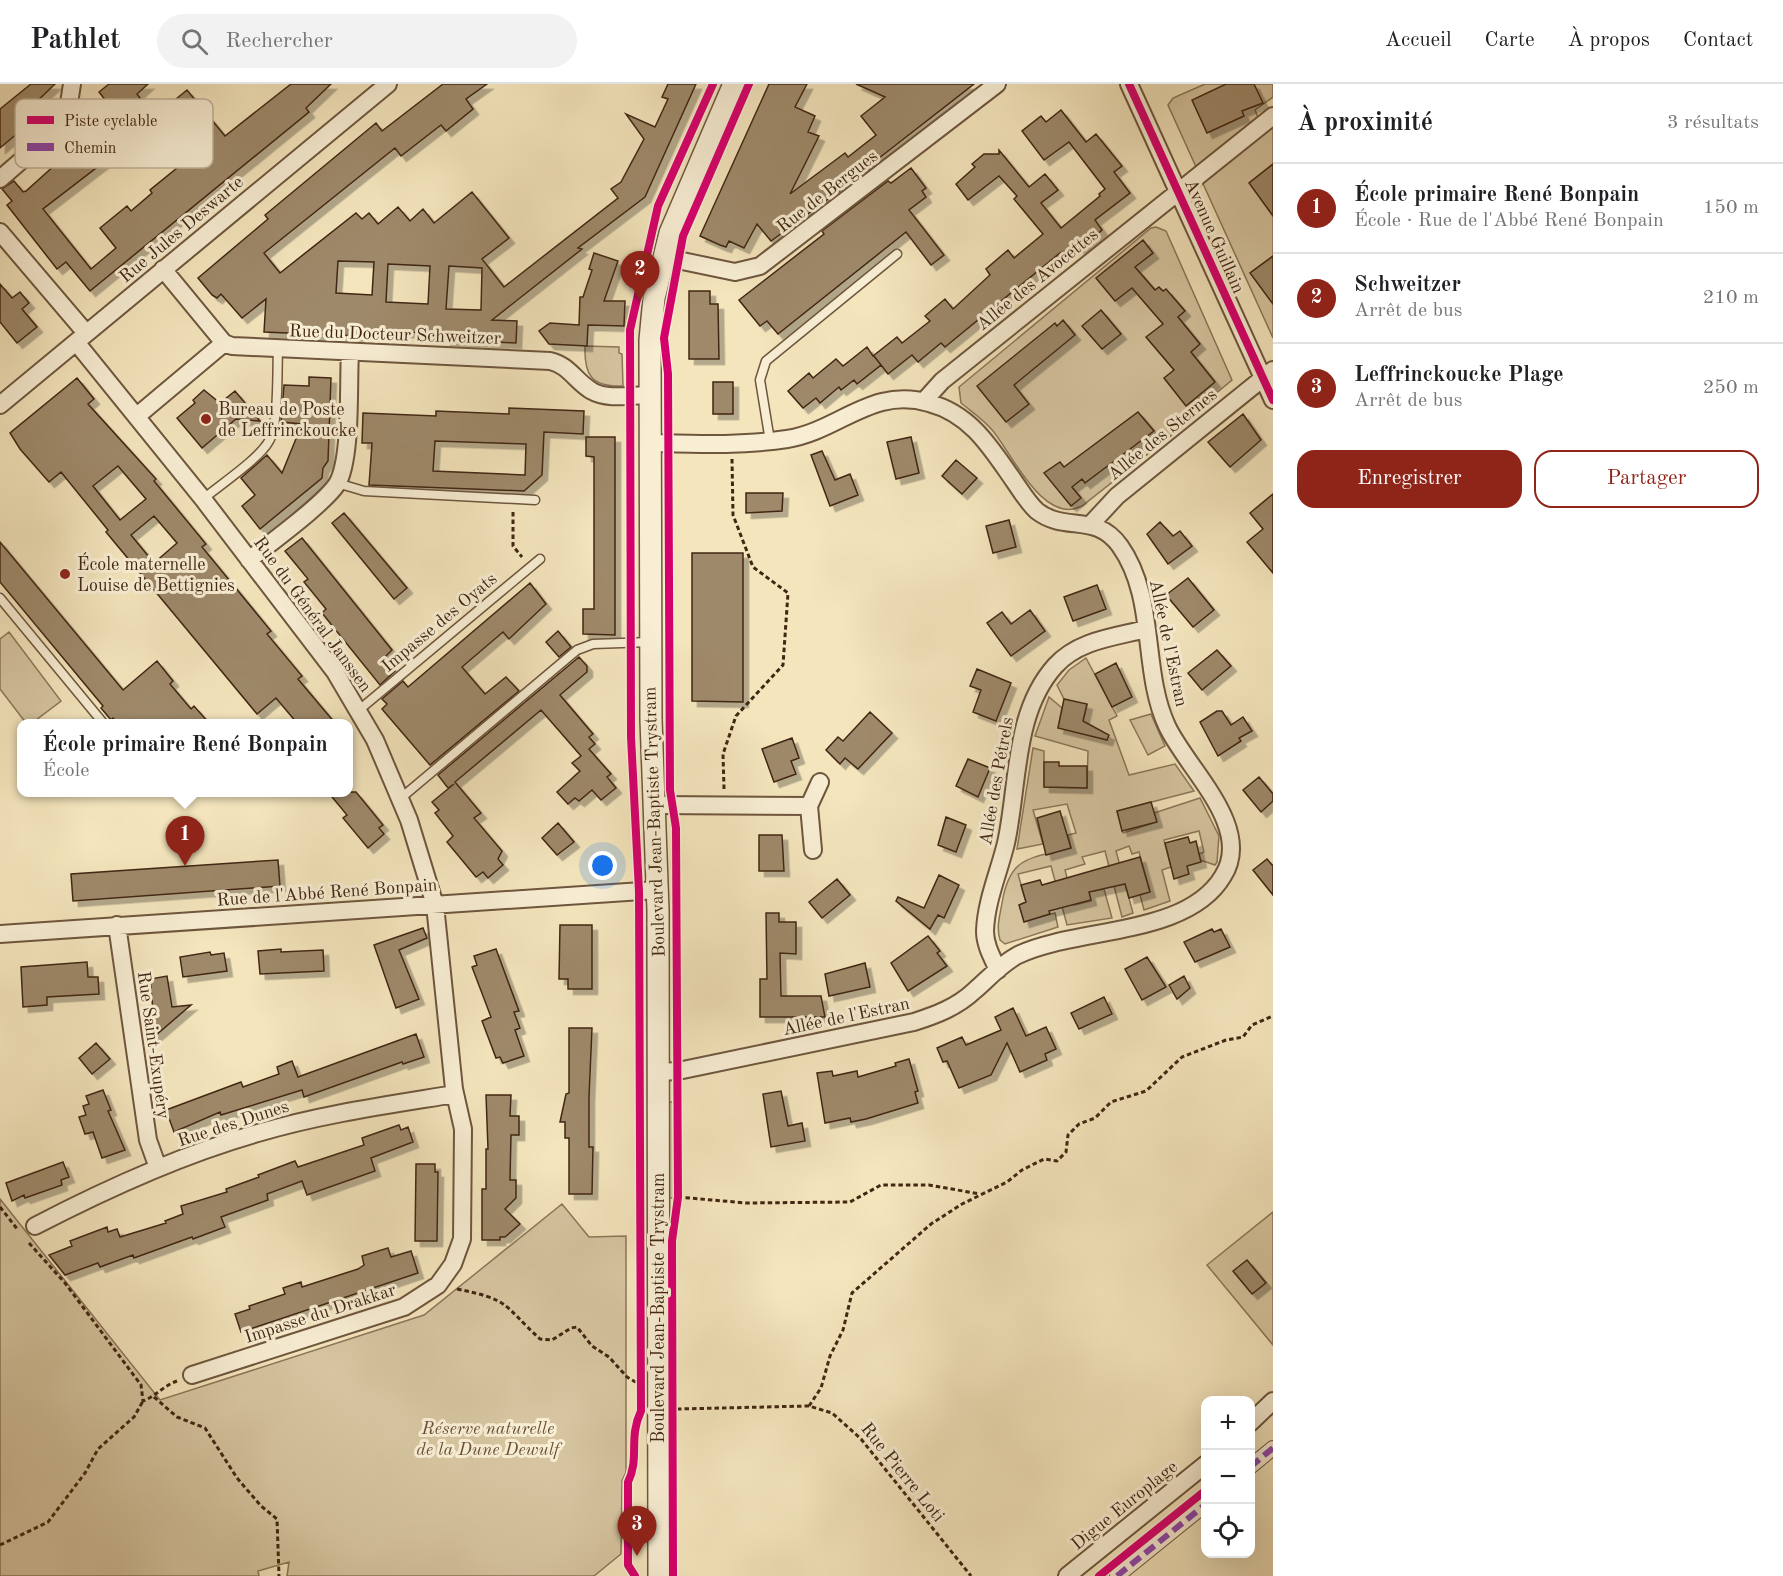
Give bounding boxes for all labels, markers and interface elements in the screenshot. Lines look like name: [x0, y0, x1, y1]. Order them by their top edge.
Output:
search box: [157, 14, 577, 68]
icon: search: [178, 25, 211, 58]
text: Pathlet: [30, 27, 121, 55]
text: Rechercher: [226, 30, 333, 52]
text: Accueil: [1385, 30, 1452, 51]
text: Carte: [1485, 30, 1535, 51]
text: À propos: [1568, 30, 1650, 51]
text: Contact: [1683, 30, 1753, 51]
legend: [15, 99, 213, 168]
text: À proximité: [1297, 110, 1433, 136]
text: 3 résultats: [1667, 113, 1759, 133]
text: Piste cyclable: [64, 114, 157, 130]
text: Chemin: [64, 141, 117, 157]
street label: Rue de Bergues: [774, 147, 881, 236]
street label: Rue Jules Deswarte: [116, 173, 247, 287]
street label: Avenue Guillain: [1181, 177, 1247, 296]
text: École primaire René Bonpain: [1354, 184, 1639, 206]
text: 1: [1311, 198, 1322, 218]
text: 150 m: [1703, 198, 1759, 218]
text: École · Rue de l'Abbé René Bonpain: [1354, 211, 1664, 231]
street label: Allée des Avocettes: [973, 225, 1102, 334]
pin: 2: [620, 252, 660, 301]
text: Schweitzer: [1354, 274, 1461, 296]
text: 2: [1311, 288, 1322, 308]
text: 210 m: [1703, 288, 1759, 308]
text: Arrêt de bus: [1354, 301, 1462, 321]
street label: Rue du Docteur Schweitzer: [289, 322, 502, 348]
text: Leffrinckoucke Plage: [1354, 364, 1564, 386]
text: 3: [1311, 378, 1322, 398]
text: 250 m: [1703, 378, 1759, 398]
street label: Allée des Sternes: [1105, 385, 1221, 484]
text: Arrêt de bus: [1354, 391, 1462, 411]
place label: Bureau de Poste de Leffrinckoucke: [218, 401, 356, 440]
marker: Bureau de Poste de Leffrinckoucke: [199, 412, 213, 426]
button: Enregistrer: [1297, 450, 1522, 508]
button: Partager: [1534, 450, 1759, 508]
street label: Rue du Général Janssen: [250, 534, 375, 696]
place label: École maternelle Louise de Bettignies: [77, 552, 235, 595]
marker: École maternelle Louise de Bettignies: [58, 567, 72, 581]
street label: Impasse des Oyats: [379, 570, 501, 676]
street label: Allée de l'Estran: [1146, 578, 1190, 709]
street label: Boulevard Jean-Baptiste Trystram: [641, 686, 669, 958]
street label: Allée des Pétrels: [977, 716, 1017, 847]
popup: [17, 719, 353, 797]
text: École primaire René Bonpain: [42, 734, 328, 756]
text: École: [42, 761, 89, 781]
pin: 1: [166, 816, 204, 866]
your location: [588, 851, 617, 880]
street label: Rue de l'Abbé René Bonpain: [216, 876, 438, 910]
street label: Rue Saint-Exupéry: [134, 970, 172, 1121]
street label: Allée de l'Estran: [781, 995, 912, 1039]
street label: Rue des Dunes: [175, 1097, 291, 1150]
street label: Boulevard Jean-Baptiste Trystram: [650, 1173, 668, 1443]
street label: Impasse du Drakkar: [242, 1281, 399, 1347]
map controls: [1201, 1396, 1255, 1558]
button: +: [1201, 1396, 1255, 1450]
park label: Réserve naturelle de la Dune Dewulf: [416, 1420, 563, 1459]
street label: Rue Pierre Loti: [857, 1420, 948, 1526]
button: −: [1201, 1450, 1255, 1504]
street label: Digue Europlage: [1068, 1458, 1181, 1554]
button: locate: [1201, 1504, 1255, 1558]
pin: 3: [618, 1506, 656, 1556]

